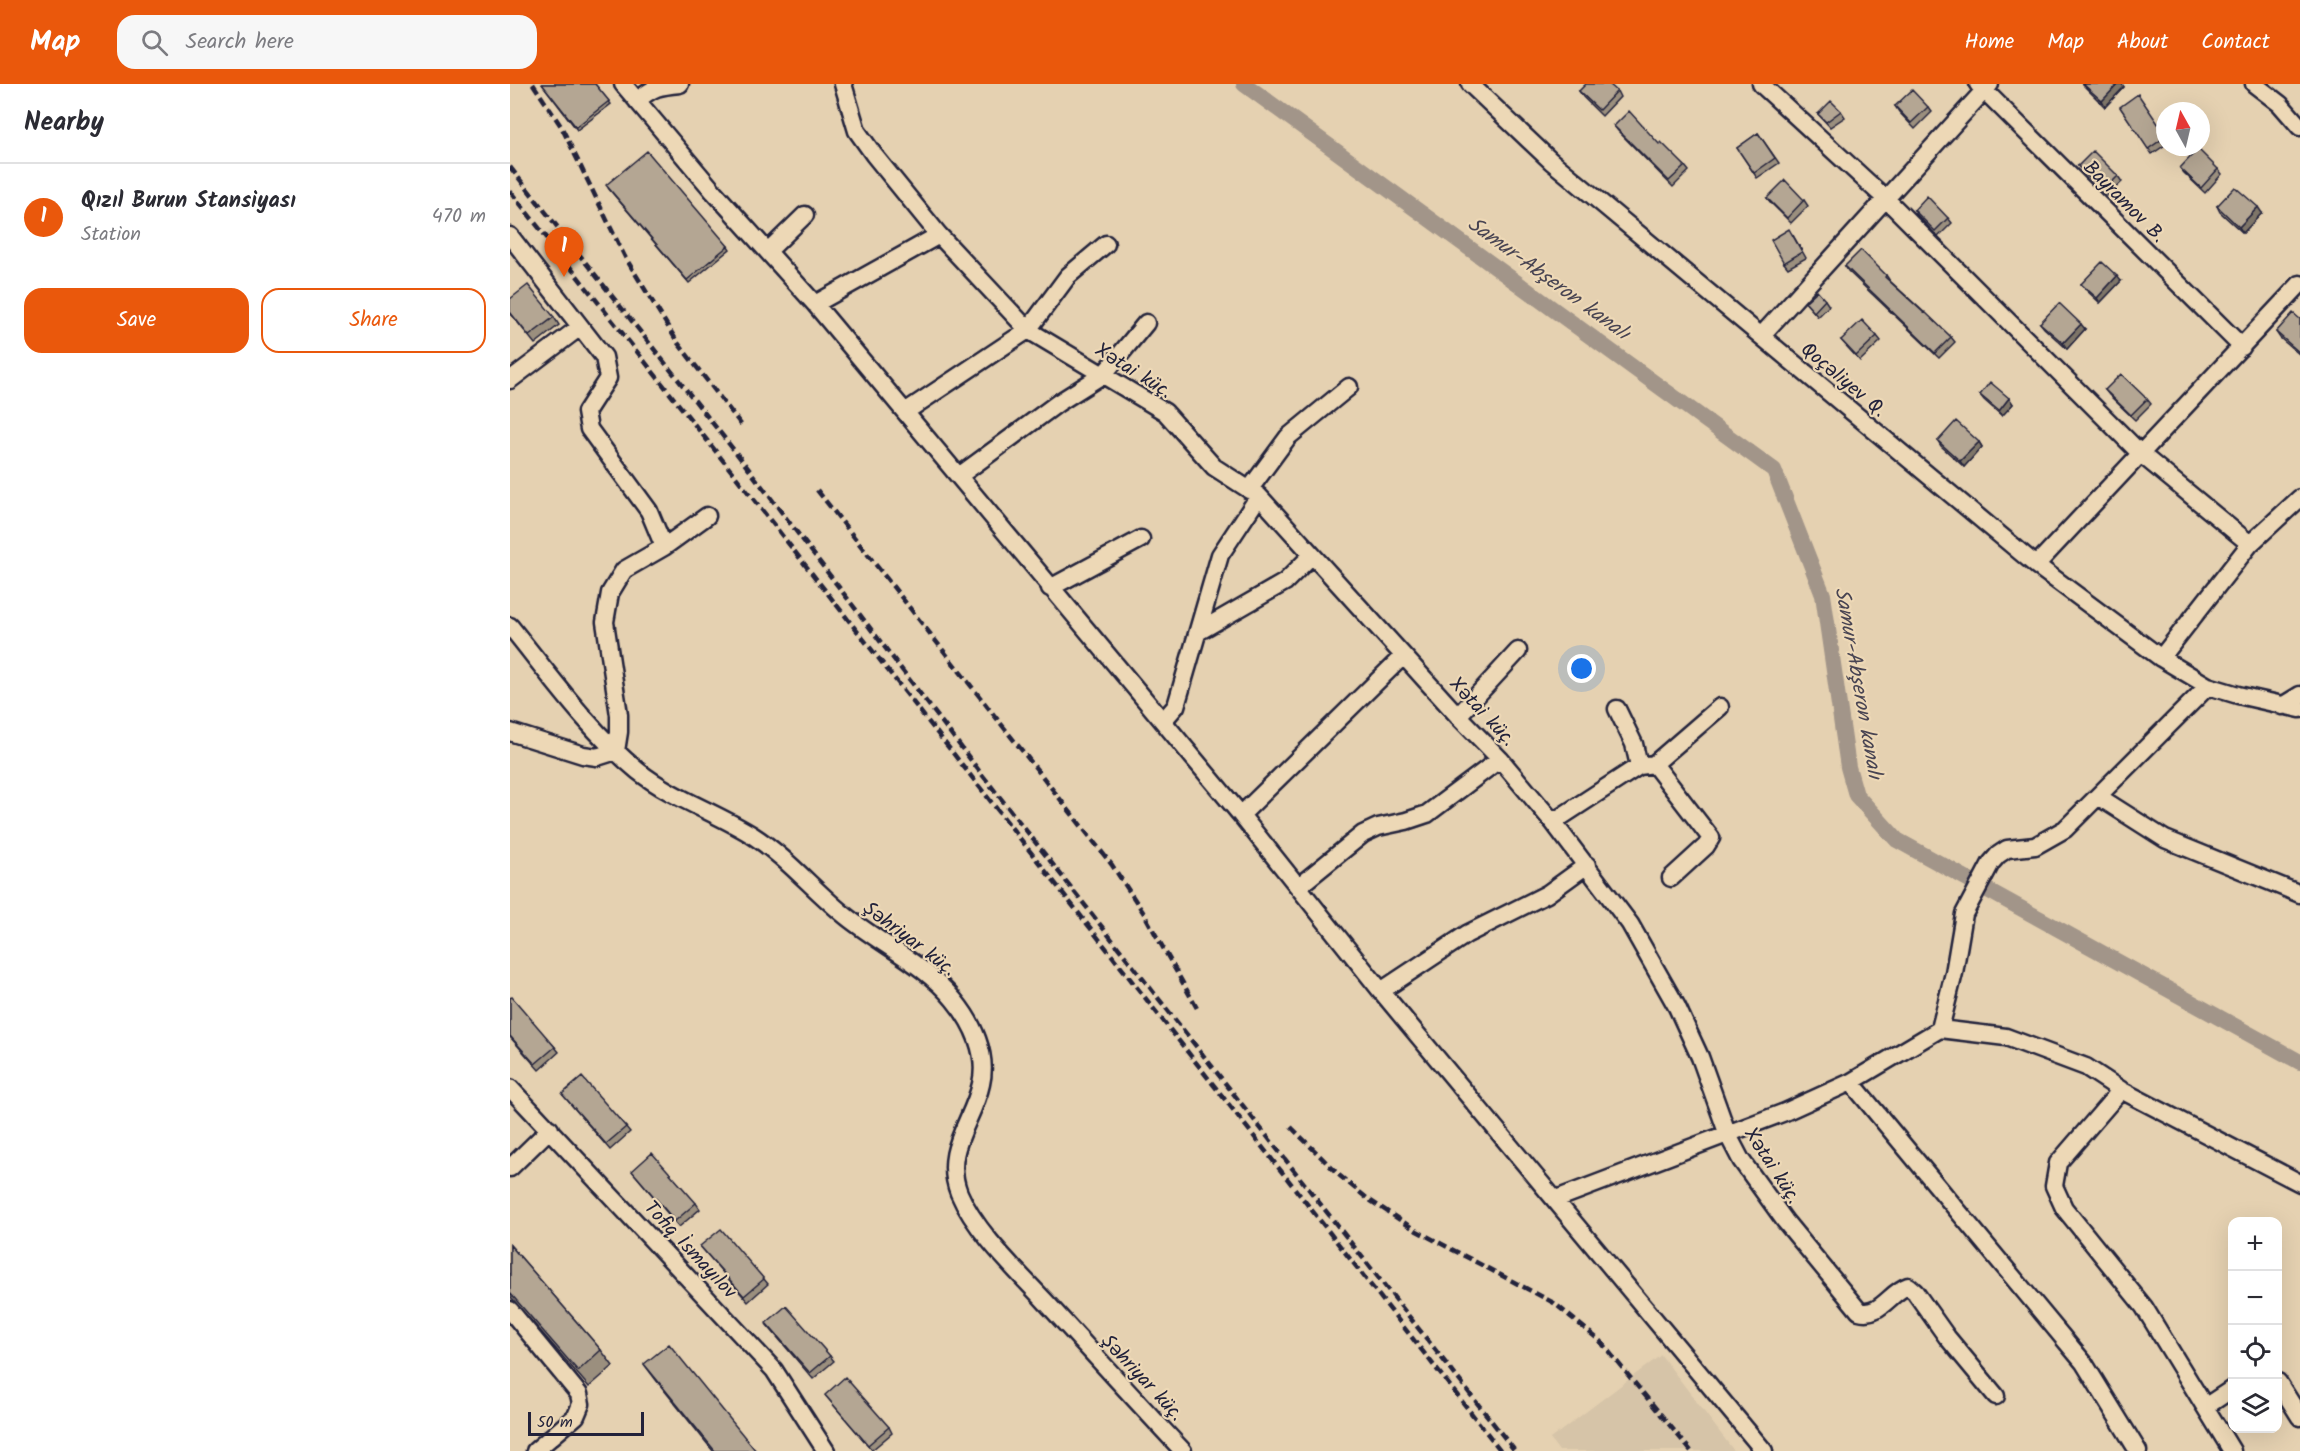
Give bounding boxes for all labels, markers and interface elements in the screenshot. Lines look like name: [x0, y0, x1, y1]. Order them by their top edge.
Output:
search box: [117, 15, 537, 69]
text: Map: [30, 20, 81, 65]
text: Search here: [186, 25, 294, 60]
icon: search: [138, 26, 171, 59]
text: Home: [1965, 26, 2014, 59]
text: Map: [2047, 26, 2084, 59]
text: About: [2117, 26, 2168, 59]
text: Contact: [2201, 26, 2270, 59]
text: Nearby: [24, 102, 104, 144]
north arrow: [2156, 102, 2210, 156]
street label: Bayramov B.: [2075, 153, 2173, 251]
text: Qızıl Burun Stansiyası: [81, 184, 296, 219]
text: 1: [40, 201, 47, 233]
text: 470 m: [432, 201, 486, 233]
water label: Samur-Abşeron kanalı: [1460, 209, 1638, 350]
text: Station: [81, 219, 141, 251]
pin: 1: [544, 228, 584, 277]
button: Save: [24, 288, 249, 353]
button: Share: [261, 288, 486, 353]
street label: Xətai küç.: [1088, 335, 1178, 408]
street label: Qoçəliyev Q.: [1793, 335, 1893, 426]
water label: Samur-Abşeron kanalı: [1824, 585, 1891, 783]
your location: [1567, 654, 1596, 683]
street label: Xətai küç.: [1440, 670, 1523, 755]
street label: Şəhriyar küç.: [855, 894, 962, 985]
street label: Xətai küç.: [1734, 1121, 1808, 1211]
street label: Tofiq İsmayılov: [635, 1194, 744, 1307]
map controls: [2228, 1217, 2282, 1433]
button: +: [2228, 1217, 2282, 1271]
button: −: [2228, 1271, 2282, 1325]
button: locate: [2228, 1325, 2282, 1379]
street label: Şəhriyar küç.: [1092, 1327, 1191, 1430]
button: layers: [2228, 1379, 2282, 1433]
scale bar: [528, 1409, 644, 1436]
text: 50 m: [537, 1410, 573, 1435]

